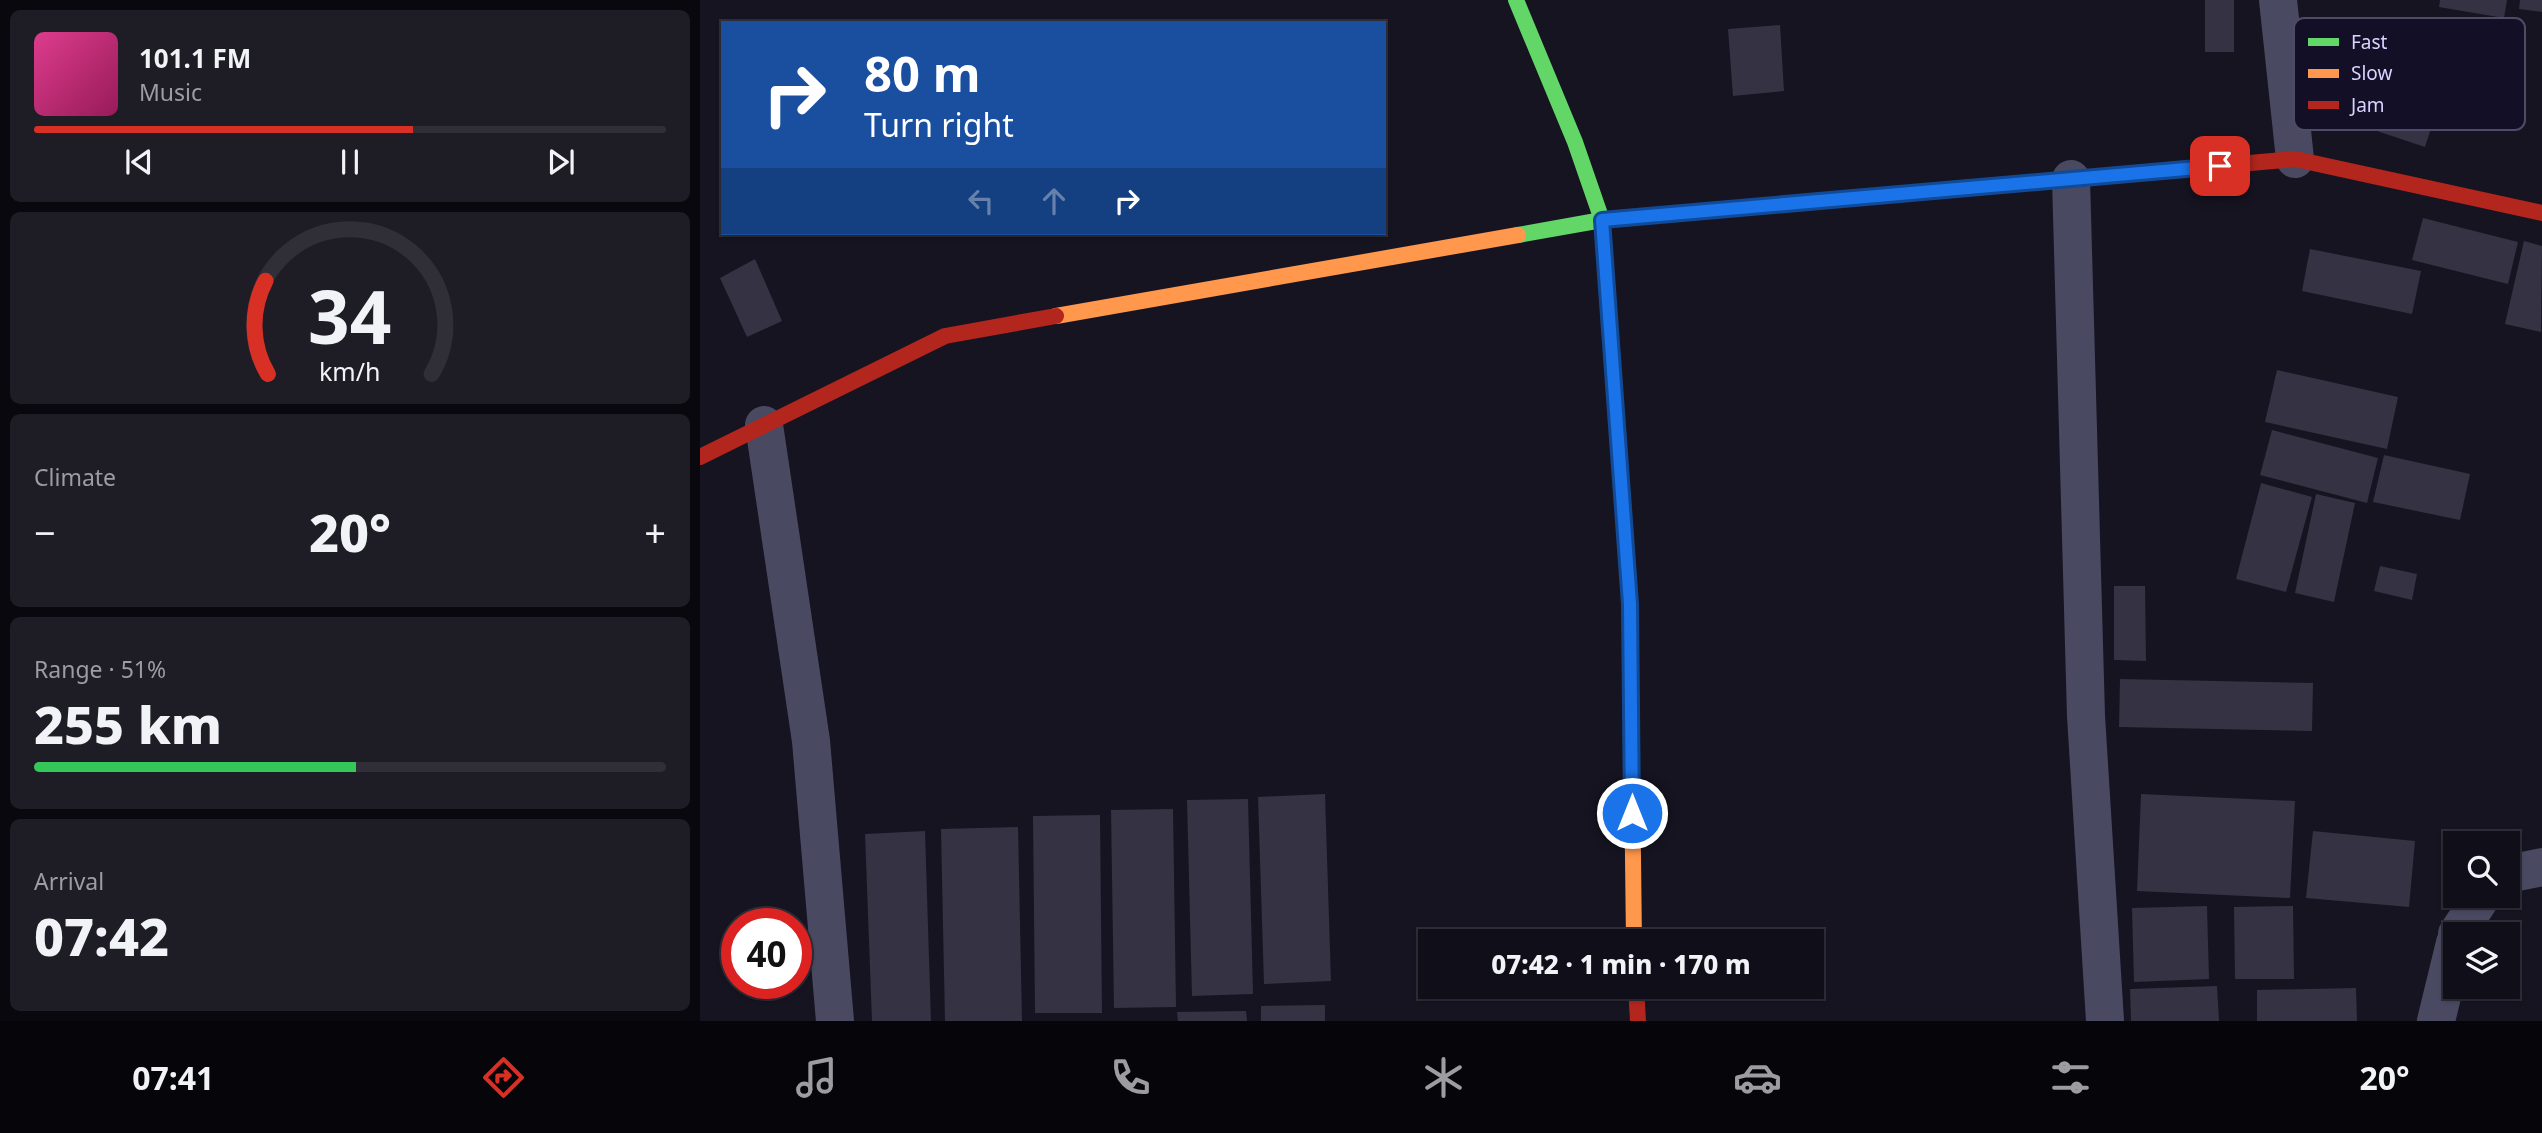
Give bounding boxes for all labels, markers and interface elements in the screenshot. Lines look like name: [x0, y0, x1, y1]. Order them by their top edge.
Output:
legend: [2294, 18, 2525, 130]
text: Fast: [2351, 29, 2388, 55]
text: 101.1 FM: [139, 40, 251, 76]
text: 80 m: [864, 40, 981, 106]
icon: right: [749, 49, 840, 140]
text: Slow: [2351, 60, 2392, 86]
text: Music: [139, 76, 202, 108]
text: Jam: [2349, 92, 2385, 118]
text: Turn right: [864, 103, 1014, 146]
pin: [2190, 136, 2250, 196]
icon: previous: [120, 143, 158, 181]
icon: pause: [331, 143, 369, 181]
icon: next: [542, 143, 580, 181]
icon: arrive: [2201, 147, 2239, 185]
icon: left: [962, 182, 1000, 220]
icon: ahead: [1035, 182, 1073, 220]
icon: right: [1108, 182, 1146, 220]
text: 34: [308, 267, 392, 366]
text: km/h: [319, 354, 381, 388]
text: Climate: [34, 461, 116, 493]
text: 20°: [309, 496, 391, 567]
text: −: [34, 506, 56, 558]
text: +: [644, 506, 666, 558]
text: Range · 51%: [34, 653, 166, 685]
text: 255 km: [34, 688, 222, 759]
position arrow: [1595, 776, 1669, 850]
map controls: [2443, 831, 2520, 999]
button: search: [2443, 831, 2520, 908]
text: Arrival: [34, 865, 104, 897]
text: 07:42: [34, 900, 169, 971]
speed limit sign: 40: [721, 908, 812, 999]
button: layers: [2443, 922, 2520, 999]
text: 07:42 · 1 min · 170 m: [1491, 946, 1751, 982]
icon: directions: [479, 1053, 528, 1102]
icon: music: [792, 1053, 841, 1102]
icon: phone: [1106, 1053, 1155, 1102]
icon: climate: [1419, 1053, 1468, 1102]
icon: car: [1733, 1053, 1782, 1102]
icon: filters: [2046, 1053, 2095, 1102]
text: 07:41: [132, 1056, 214, 1099]
text: 20°: [2360, 1056, 2410, 1099]

